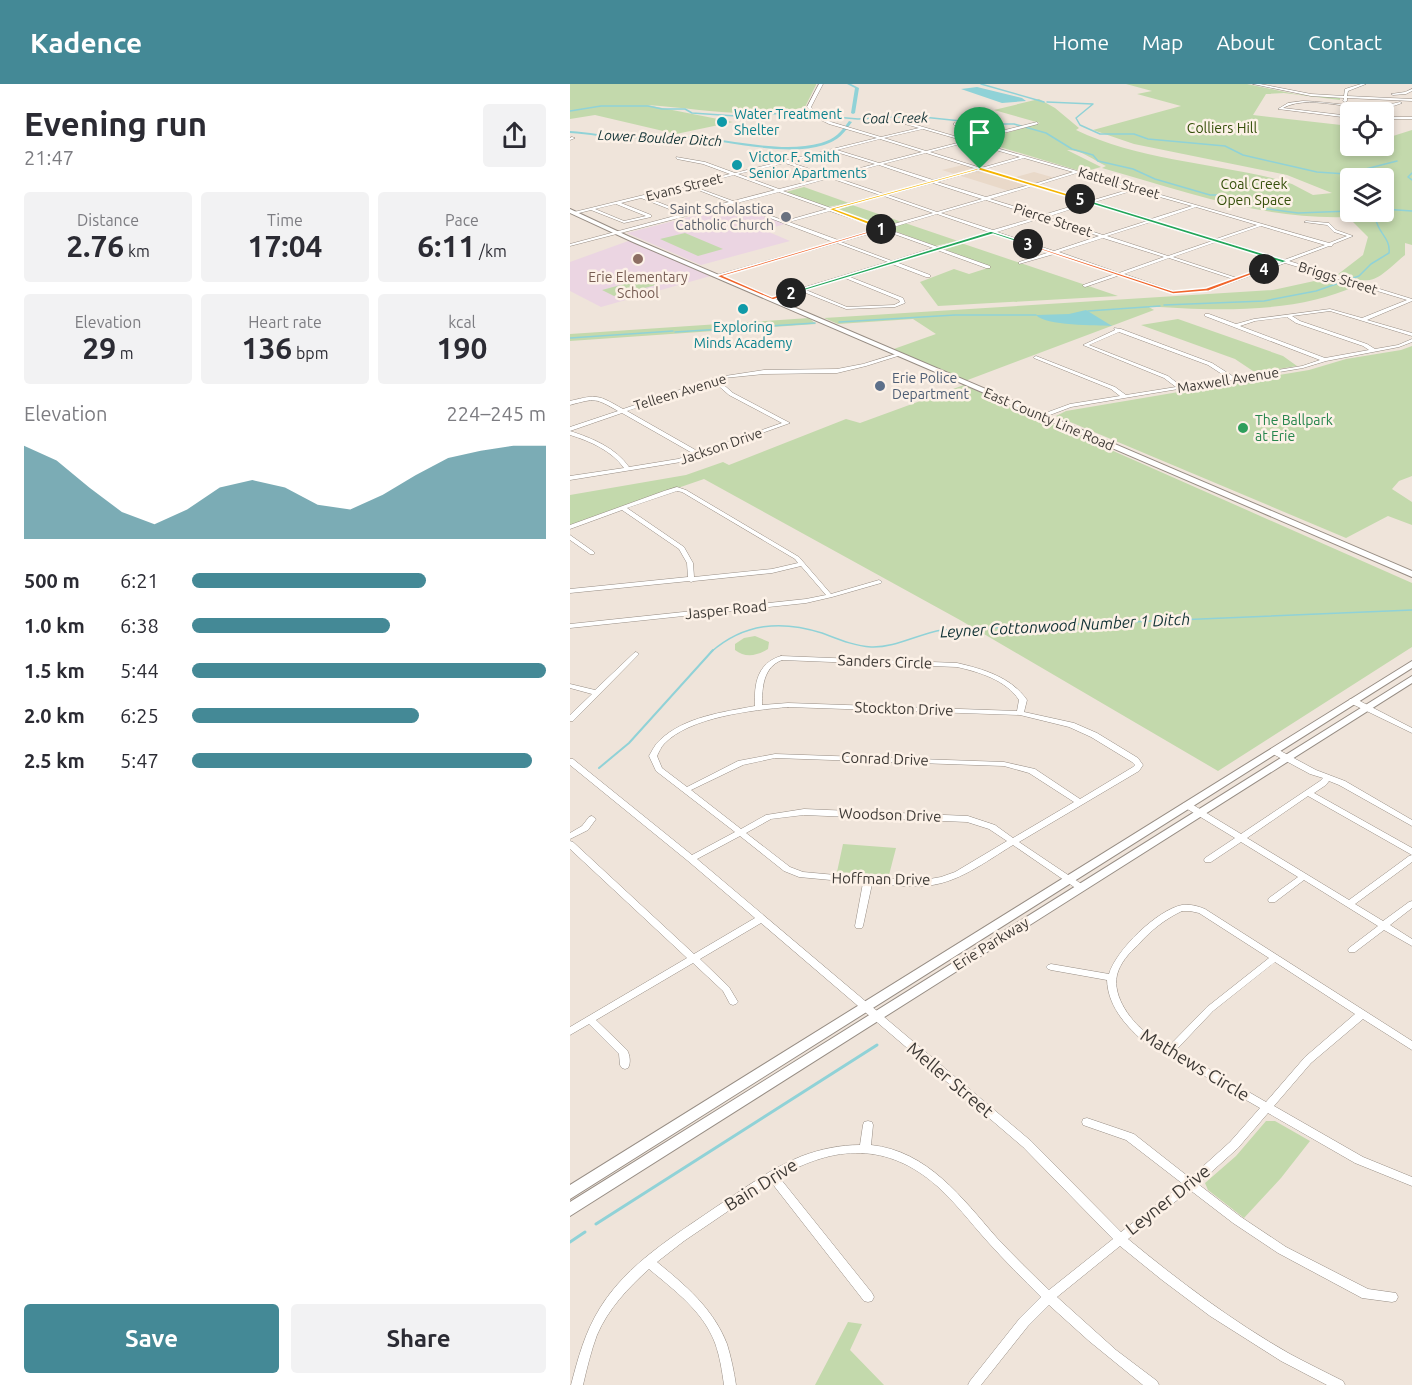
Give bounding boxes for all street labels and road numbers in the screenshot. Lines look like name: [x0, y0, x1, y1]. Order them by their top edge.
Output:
street label: Kattell Street: [1076, 164, 1162, 202]
street label: Evans Street: [644, 170, 724, 204]
street label: Pierce Street: [1012, 200, 1095, 240]
street label: Briggs Street: [1296, 258, 1380, 298]
street label: Maxwell Avenue: [1176, 364, 1280, 396]
street label: Telleen Avenue: [632, 370, 728, 414]
street label: East County Line Road: [982, 384, 1116, 454]
street label: Jackson Drive: [678, 424, 764, 468]
street label: Jasper Road: [684, 597, 768, 622]
street label: Sanders Circle: [837, 651, 933, 672]
street label: Stockton Drive: [854, 698, 954, 719]
street label: Conrad Drive: [841, 748, 929, 769]
street label: Woodson Drive: [838, 804, 942, 825]
street label: Hoffman Drive: [831, 869, 931, 888]
street label: Erie Parkway: [950, 914, 1032, 974]
street label: Mathews Circle: [1138, 1024, 1254, 1104]
street label: Meller Street: [904, 1037, 998, 1121]
street label: Bain Drive: [720, 1154, 801, 1214]
street label: Leyner Drive: [1121, 1160, 1214, 1238]

